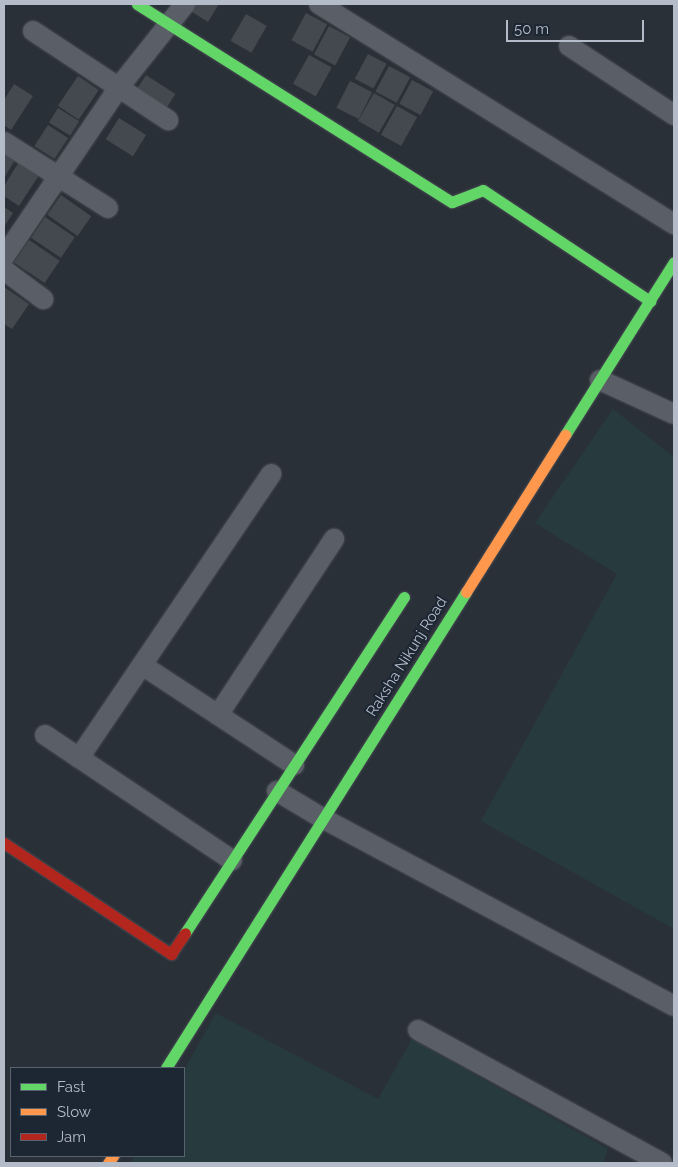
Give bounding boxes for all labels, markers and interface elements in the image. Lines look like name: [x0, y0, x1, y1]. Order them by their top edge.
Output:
scale bar: [508, 10, 646, 42]
text: 50 m: [514, 20, 549, 38]
street label: Raksha Nikunj Road: [363, 594, 451, 720]
legend: [10, 1067, 185, 1157]
text: Fast: [57, 1078, 85, 1096]
text: Slow: [57, 1103, 91, 1121]
text: Jam: [57, 1128, 86, 1146]

